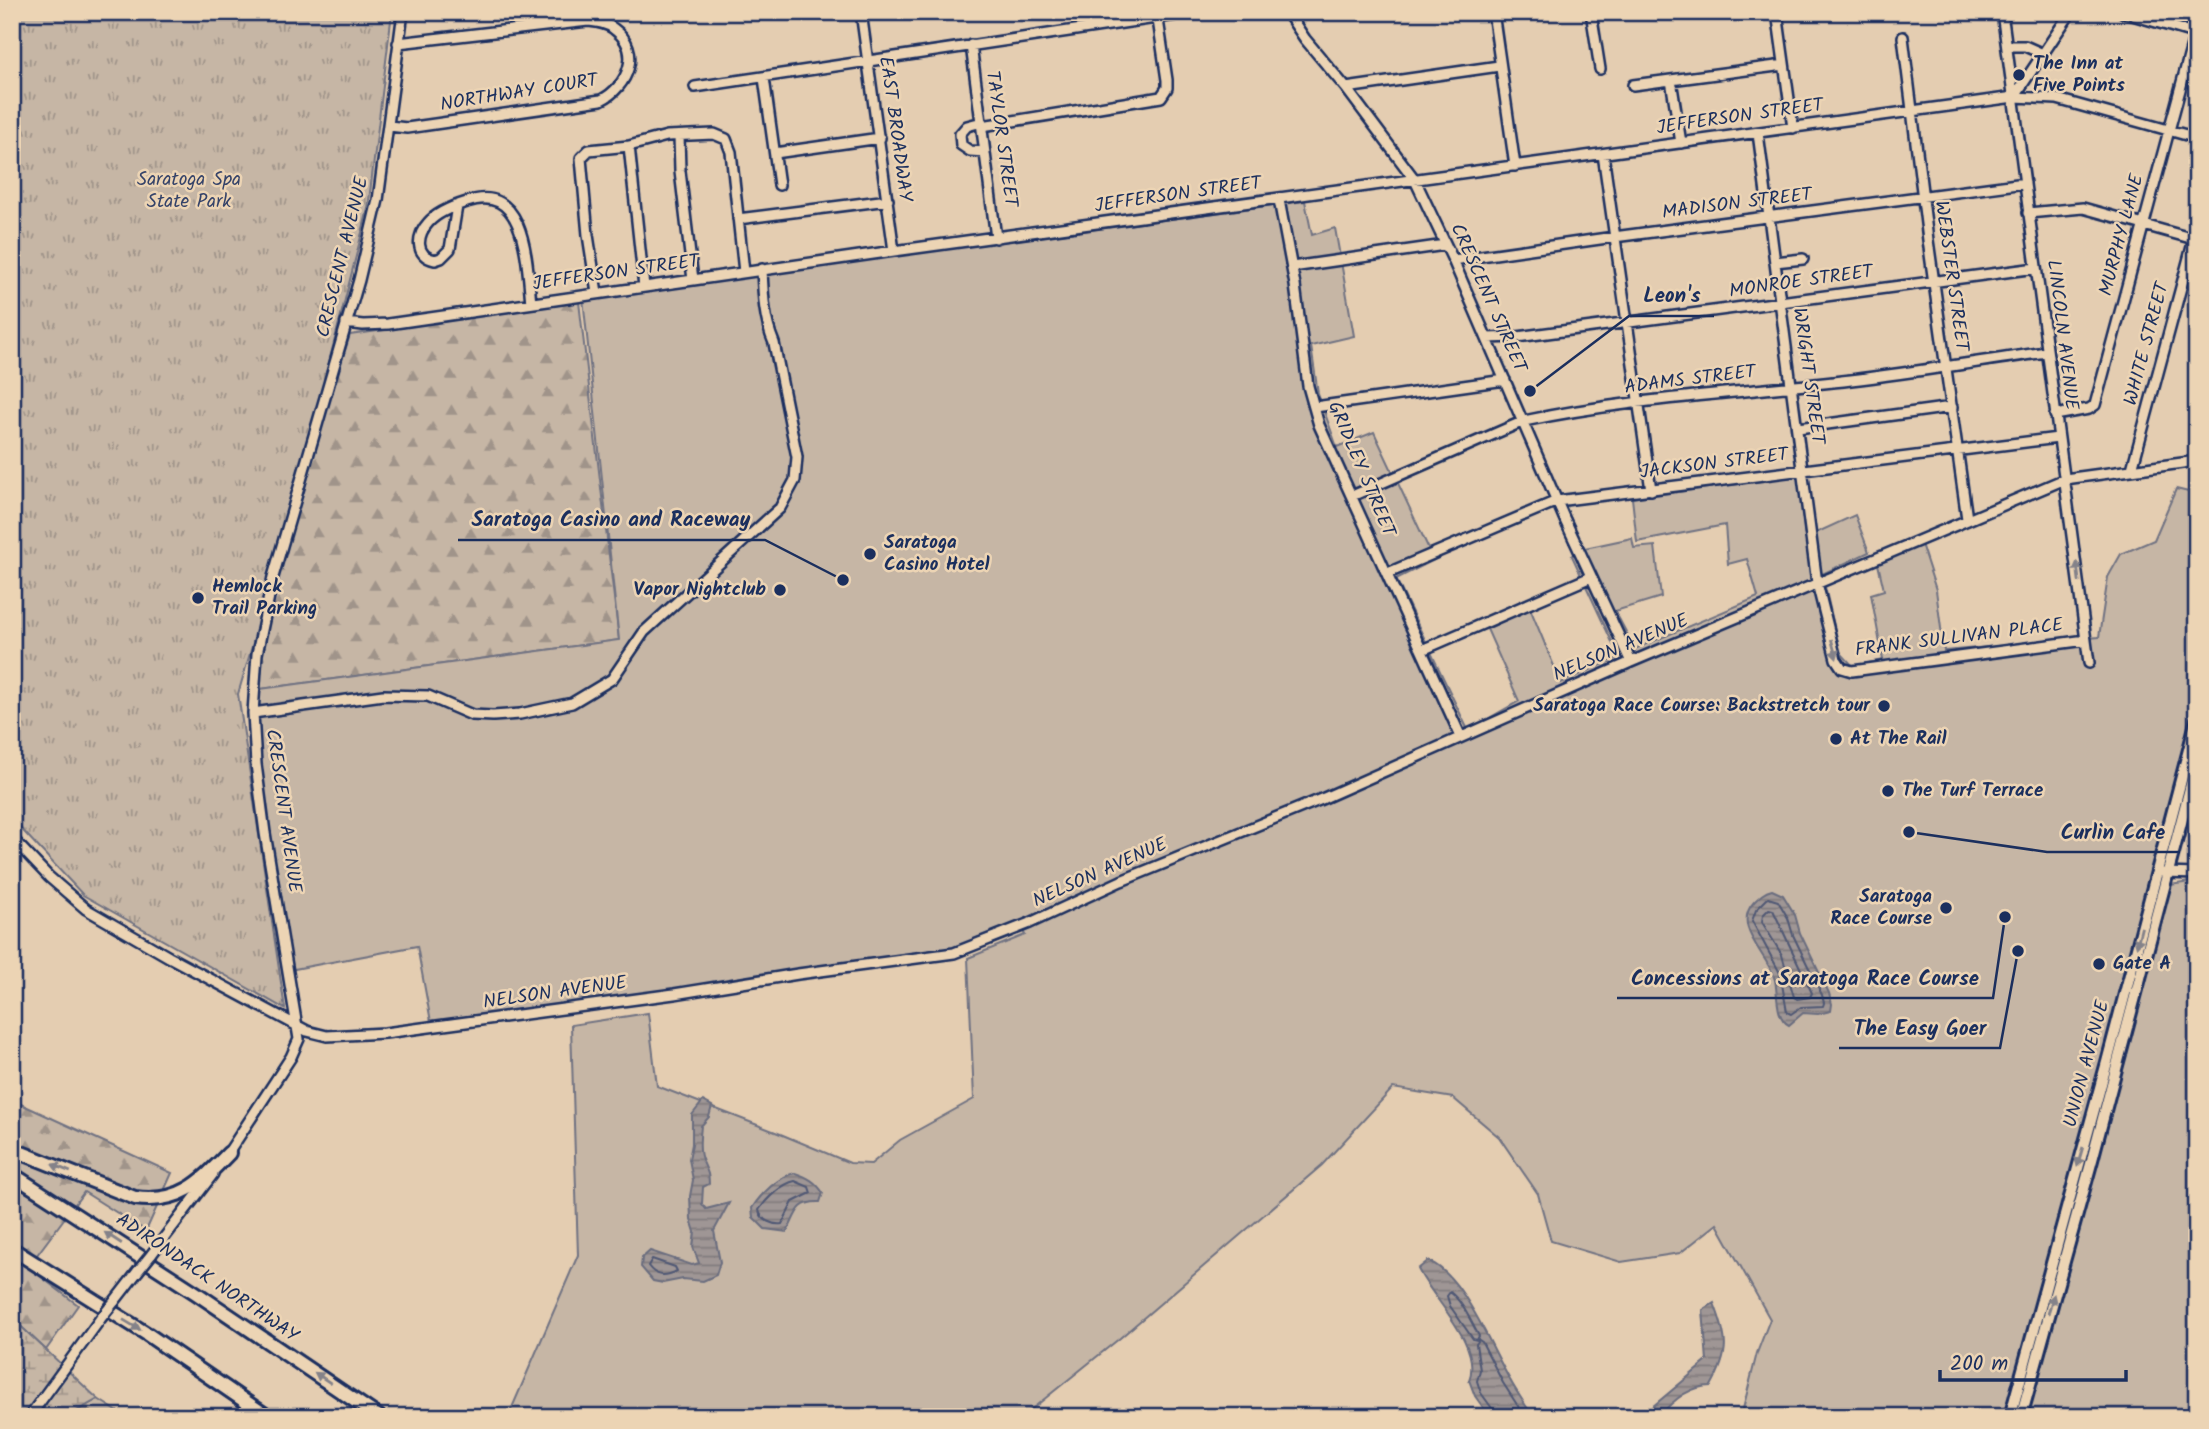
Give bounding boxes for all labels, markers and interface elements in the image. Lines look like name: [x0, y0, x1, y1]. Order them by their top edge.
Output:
place label: The Inn at Five Points: [2033, 49, 2125, 101]
street label: EAST BROADWAY: [870, 54, 920, 205]
street label: NORTHWAY COURT: [438, 65, 602, 120]
marker: The Inn at Five Points: [2011, 67, 2027, 83]
street label: TAYLOR STREET: [977, 69, 1026, 211]
street label: JEFFERSON STREET: [1655, 90, 1827, 144]
park label: Saratoga Spa State Park: [137, 165, 241, 217]
street label: JEFFERSON STREET: [1093, 168, 1265, 222]
street label: MURPHY LANE: [2091, 170, 2153, 299]
street label: CRESCENT AVENUE: [308, 172, 378, 341]
street label: MADISON STREET: [1660, 180, 1815, 228]
street label: WEBSTER STREET: [1926, 199, 1977, 355]
street label: CRESCENT STREET: [1442, 219, 1535, 379]
street label: JEFFERSON STREET: [531, 246, 703, 300]
street label: MONROE STREET: [1727, 257, 1877, 307]
street label: LINCOLN AVENUE: [2038, 258, 2086, 413]
callout: Leon's: [1629, 274, 1714, 316]
street label: WHITE STREET: [2116, 277, 2178, 409]
text: Leon's: [1643, 280, 1701, 313]
street label: WRIGHT STREET: [1784, 306, 1833, 448]
street label: ADAMS STREET: [1623, 357, 1759, 403]
street label: GRIDLEY STREET: [1319, 397, 1404, 543]
street label: JACKSON STREET: [1638, 440, 1792, 488]
callout: Saratoga Casino and Raceway: [458, 498, 765, 540]
text: Saratoga Casino and Raceway: [472, 504, 751, 537]
place label: Saratoga Casino Hotel: [884, 528, 991, 580]
marker: Saratoga Casino Hotel: [862, 546, 878, 562]
one-way arrow: [2073, 561, 2084, 583]
place label: Hemlock Trail Parking: [212, 572, 317, 624]
place label: Vapor Nightclub: [633, 575, 766, 605]
marker: Vapor Nightclub: [772, 582, 788, 598]
marker: Hemlock Trail Parking: [190, 590, 206, 606]
street label: NELSON AVENUE: [1549, 606, 1694, 690]
street label: FRANK SULLIVAN PLACE: [1853, 610, 2066, 666]
one-way arrow: [1829, 638, 1840, 660]
place label: Saratoga Race Course: Backstretch tour: [1533, 691, 1871, 721]
marker: Saratoga Race Course: Backstretch tour: [1876, 698, 1892, 714]
place label: At The Rail: [1850, 724, 1948, 754]
street label: CRESCENT AVENUE: [257, 727, 309, 896]
marker: At The Rail: [1828, 731, 1844, 747]
place label: The Turf Terrace: [1902, 776, 2043, 806]
marker: The Turf Terrace: [1880, 783, 1896, 799]
callout: Curlin Cafe: [2047, 810, 2180, 852]
text: Curlin Cafe: [2061, 817, 2165, 850]
street label: NELSON AVENUE: [1028, 830, 1173, 916]
place label: Saratoga Race Course: [1830, 882, 1932, 934]
marker: Saratoga Race Course: [1938, 900, 1954, 916]
one-way arrow: [2133, 926, 2144, 948]
place label: Gate A: [2113, 949, 2171, 979]
callout: Concessions at Saratoga Race Course: [1617, 956, 1993, 998]
marker: Gate A: [2091, 956, 2107, 972]
text: Concessions at Saratoga Race Course: [1631, 963, 1979, 996]
street label: NELSON AVENUE: [481, 968, 630, 1018]
street label: UNION AVENUE: [2056, 996, 2119, 1131]
callout: The Easy Goer: [1839, 1006, 2000, 1048]
text: The Easy Goer: [1854, 1013, 1988, 1046]
one-way arrow: [2074, 1146, 2085, 1168]
one-way arrow: [50, 1163, 71, 1174]
street label: ADIRONDACK NORTHWAY: [109, 1205, 305, 1351]
one-way arrow: [104, 1231, 122, 1245]
one-way arrow: [2047, 1293, 2057, 1314]
one-way arrow: [122, 1319, 142, 1332]
scale bar: [1940, 1338, 2125, 1382]
text: 200 m: [1950, 1348, 2008, 1381]
one-way arrow: [313, 1372, 332, 1385]

